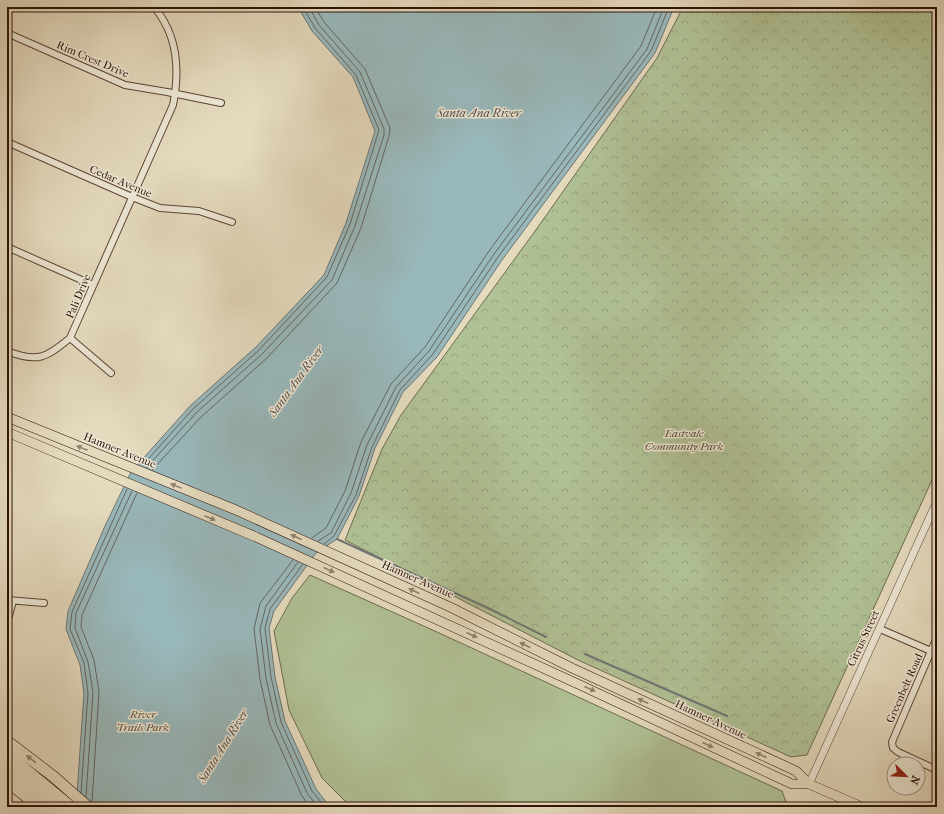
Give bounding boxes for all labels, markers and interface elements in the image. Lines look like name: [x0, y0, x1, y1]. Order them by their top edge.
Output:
street label: Rim Crest Drive: [55, 38, 131, 81]
water label: Santa Ana River: [436, 106, 523, 120]
street label: Cedar Avenue: [88, 162, 154, 201]
street label: Pali Drive: [63, 271, 94, 320]
water label: Santa Ana River: [265, 342, 327, 420]
park label: Eastvale Community Park: [645, 427, 724, 453]
street label: Hamner Avenue: [82, 430, 159, 471]
one-way arrow: [77, 445, 88, 451]
one-way arrow: [171, 483, 182, 489]
one-way arrow: [204, 515, 216, 521]
one-way arrow: [290, 534, 301, 540]
street label: Hamner Avenue: [380, 558, 456, 601]
one-way arrow: [323, 567, 334, 573]
one-way arrow: [409, 588, 420, 594]
street label: Citrus Street: [845, 608, 882, 669]
one-way arrow: [466, 632, 478, 638]
one-way arrow: [520, 642, 531, 648]
street label: Greenbelt Road: [883, 651, 926, 725]
one-way arrow: [584, 686, 596, 692]
street label: Hamner Avenue: [673, 697, 749, 742]
one-way arrow: [637, 698, 648, 704]
water label: Santa Ana River: [194, 705, 252, 786]
park label: River Trails Park: [117, 708, 169, 734]
one-way arrow: [702, 742, 713, 748]
one-way arrow: [755, 752, 767, 758]
one-way arrow: [25, 755, 36, 763]
north arrow: [886, 756, 926, 796]
text: N: [907, 773, 922, 787]

